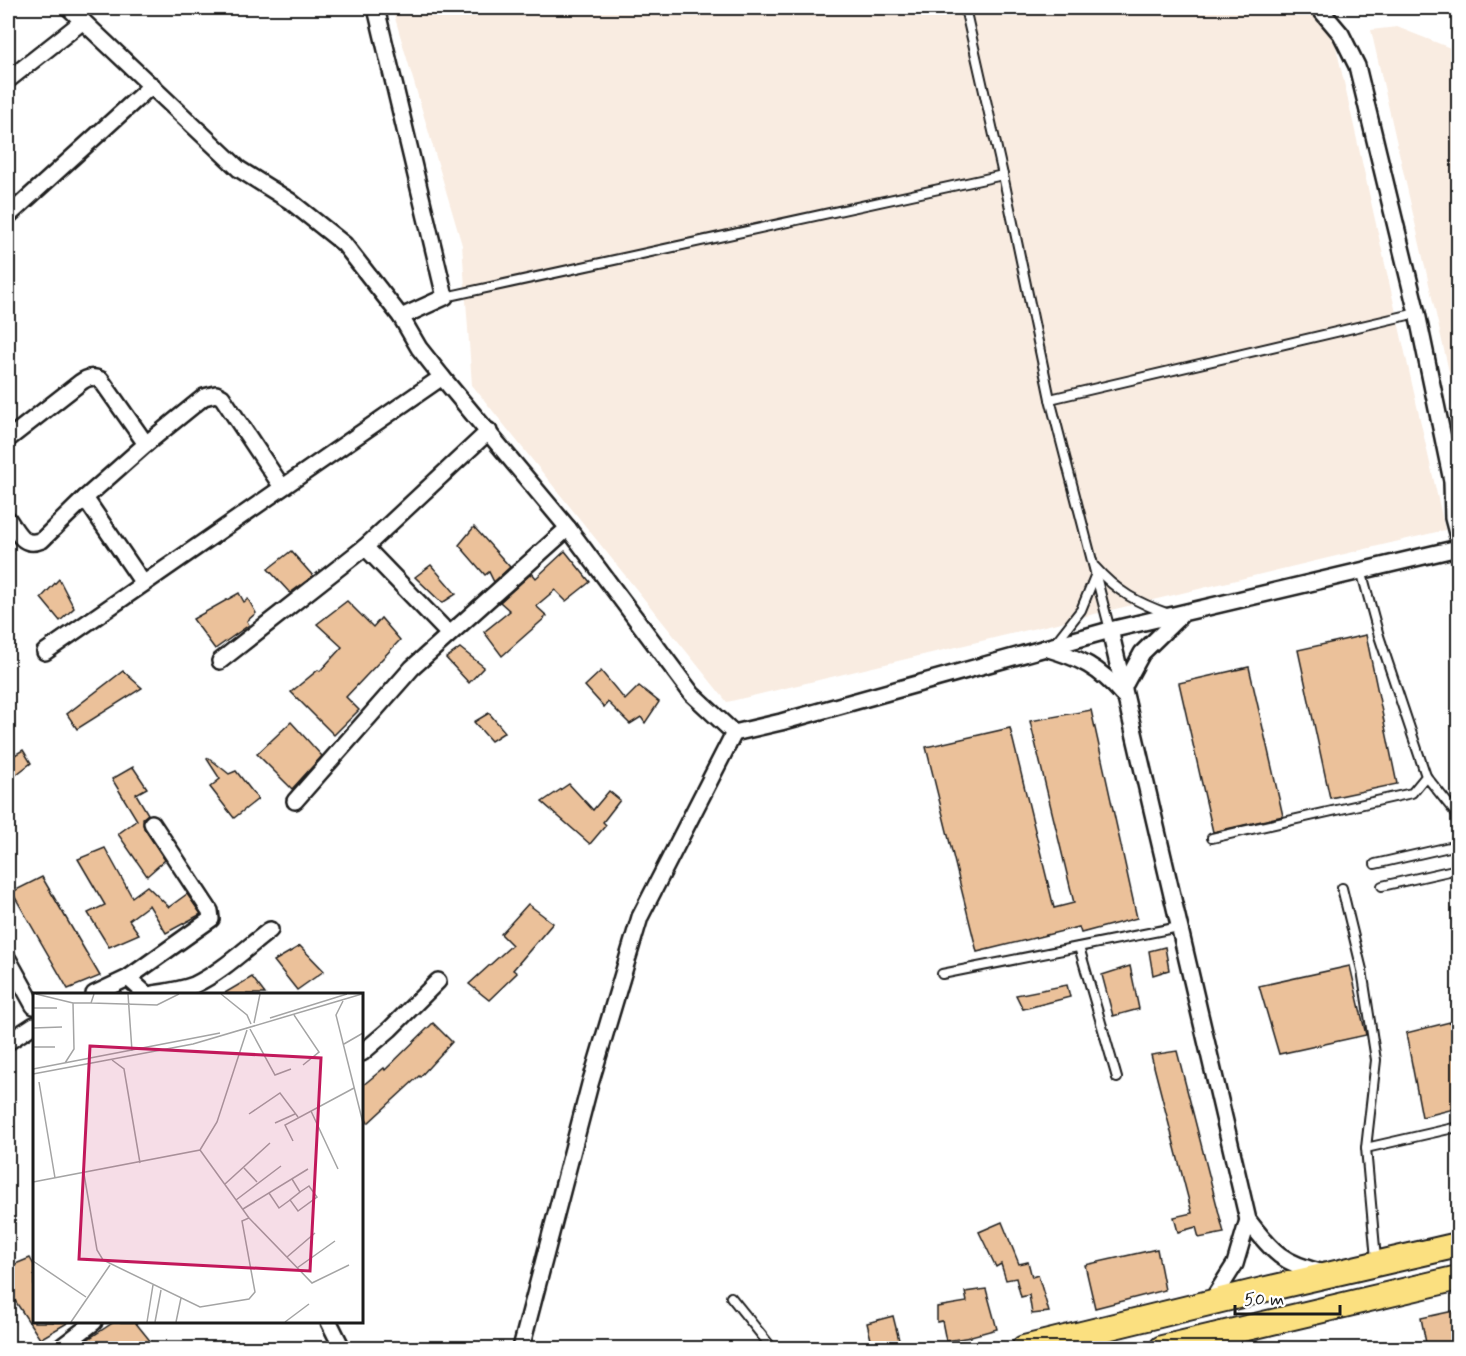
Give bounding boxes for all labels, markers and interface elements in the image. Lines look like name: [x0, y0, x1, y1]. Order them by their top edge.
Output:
inset map: [33, 993, 363, 1323]
scale bar: [1235, 1278, 1340, 1316]
text: 50 m: [1244, 1288, 1284, 1312]

